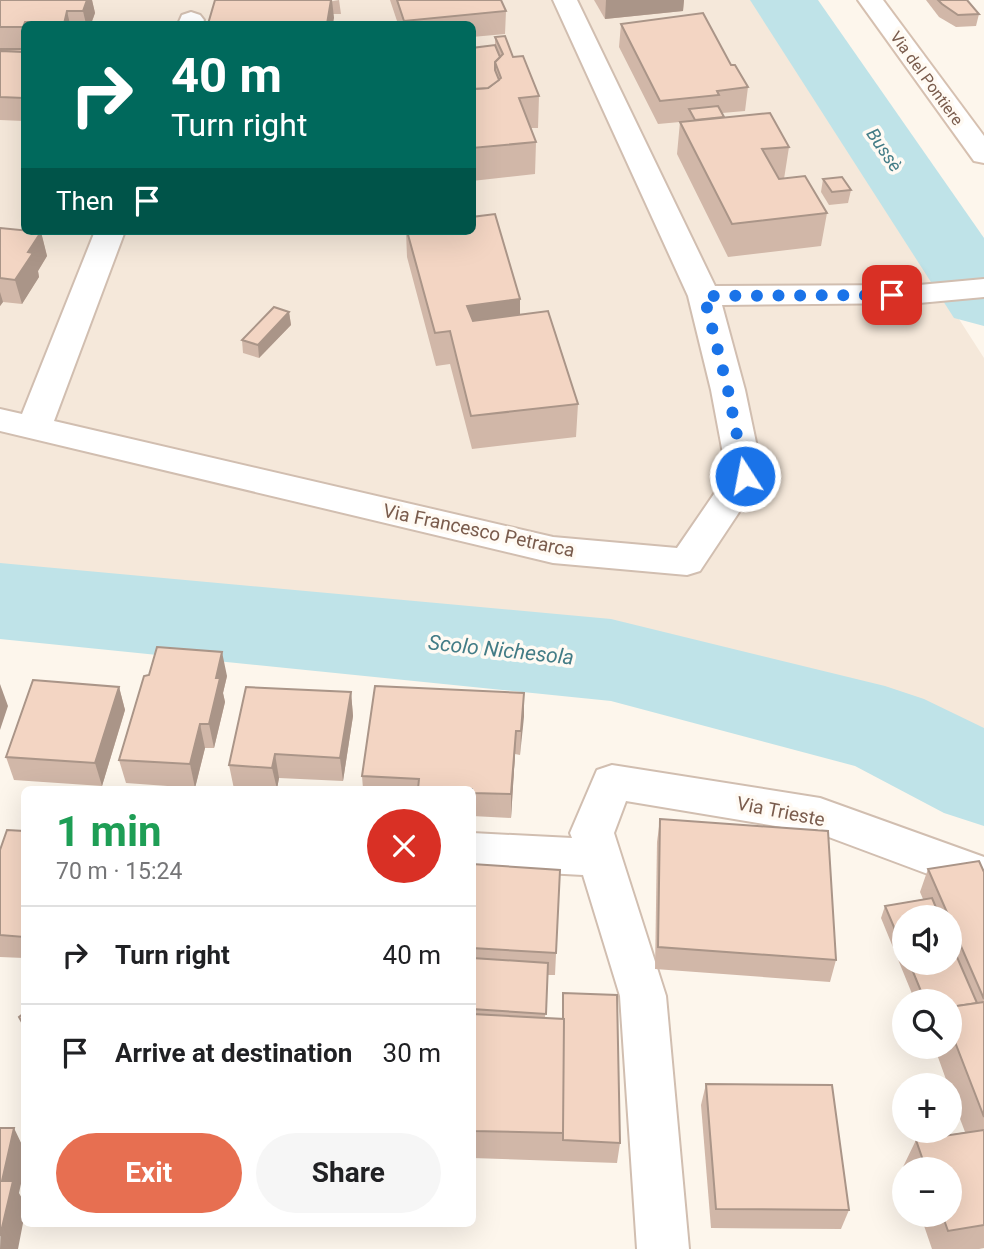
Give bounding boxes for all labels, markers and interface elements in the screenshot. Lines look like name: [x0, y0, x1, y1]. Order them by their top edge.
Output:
street label: Via del Pontiere: [886, 28, 967, 129]
text: 40 m: [171, 47, 282, 104]
icon: right: [56, 49, 147, 140]
text: Turn right: [171, 106, 307, 144]
water label: Bussè: [862, 124, 906, 175]
icon: arrive: [128, 182, 166, 220]
text: Then: [56, 186, 114, 216]
pin: [862, 265, 922, 325]
icon: arrive: [873, 276, 911, 314]
position arrow: [708, 439, 782, 513]
street label: Via Francesco Petrarca: [381, 499, 577, 562]
water label: Scolo Nichesola: [427, 630, 575, 670]
street label: Via Trieste: [735, 792, 827, 831]
text: 1 min: [56, 807, 162, 856]
button: close: [367, 809, 441, 883]
text: 70 m · 15:24: [56, 858, 182, 885]
map controls: [892, 905, 962, 1227]
button: sound: [892, 905, 962, 975]
icon: right: [56, 936, 94, 974]
text: Turn right: [115, 940, 230, 970]
text: 40 m: [383, 940, 441, 970]
button: search: [892, 989, 962, 1059]
icon: arrive: [56, 1034, 94, 1072]
text: Arrive at destination: [115, 1038, 352, 1068]
text: 30 m: [383, 1038, 441, 1068]
button: +: [892, 1073, 962, 1143]
button: Exit: [56, 1133, 242, 1213]
button: Share: [256, 1133, 441, 1213]
button: −: [892, 1157, 962, 1227]

